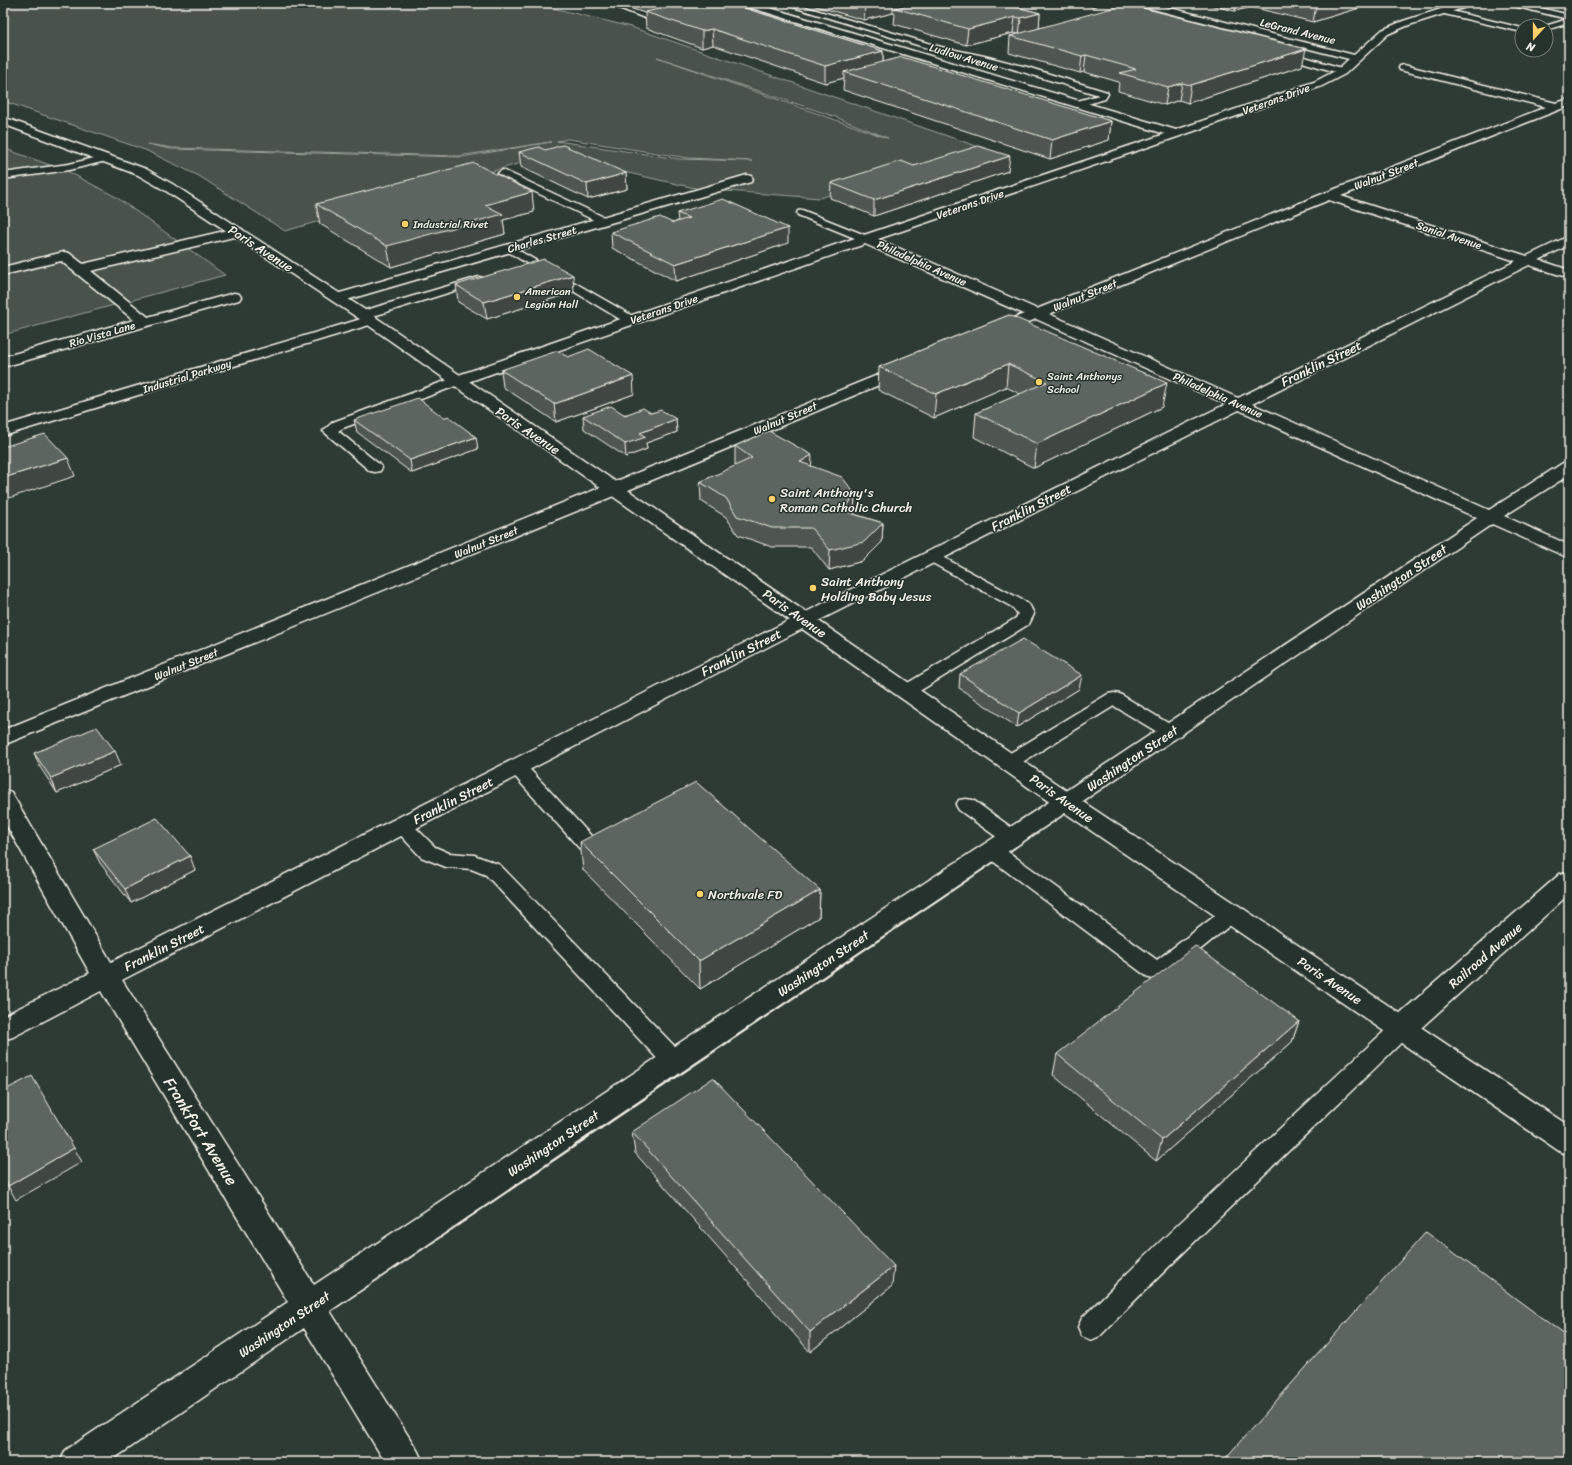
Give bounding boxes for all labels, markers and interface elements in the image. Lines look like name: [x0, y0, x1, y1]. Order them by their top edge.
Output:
street label: LeGrand Avenue: [1258, 13, 1338, 50]
north arrow: [1514, 18, 1554, 58]
text: N: [1523, 36, 1538, 57]
street label: Ludlow Avenue: [927, 38, 1001, 77]
street label: Veterans Drive: [1240, 78, 1313, 120]
street label: Walnut Street: [1351, 153, 1422, 195]
street label: Veterans Drive: [934, 184, 1007, 225]
place label: Industrial Rivet: [412, 215, 489, 234]
street label: Sanial Avenue: [1414, 216, 1485, 255]
street label: Paris Avenue: [223, 219, 298, 278]
marker: Industrial Rivet: [400, 219, 410, 229]
street label: Charles Street: [505, 220, 579, 258]
street label: Philadelphia Avenue: [874, 235, 970, 292]
street label: Walnut Street: [1050, 274, 1121, 317]
place label: American Legion Hall: [524, 282, 579, 314]
street label: Veterans Drive: [628, 289, 701, 330]
marker: American Legion Hall: [512, 292, 522, 302]
street label: Rio Vista Lane: [67, 316, 138, 353]
street label: Franklin Street: [1277, 334, 1366, 393]
street label: Industrial Parkway: [140, 354, 234, 399]
place label: Saint Anthonys School: [1047, 367, 1123, 399]
street label: Philadelphia Avenue: [1170, 367, 1266, 424]
marker: Saint Anthonys School: [1034, 377, 1044, 387]
street label: Walnut Street: [750, 396, 821, 440]
street label: Paris Avenue: [491, 400, 565, 461]
street label: Franklin Street: [987, 477, 1076, 538]
place label: Saint Anthony's Roman Catholic Church: [780, 481, 913, 519]
marker: Saint Anthony's Roman Catholic Church: [767, 494, 777, 504]
street label: Walnut Street: [451, 521, 522, 564]
street label: Washington Street: [1351, 538, 1453, 617]
place label: Saint Anthony Holding Baby Jesus: [821, 570, 931, 608]
street label: Paris Avenue: [758, 583, 832, 644]
marker: Saint Anthony Holding Baby Jesus: [808, 583, 818, 593]
street label: Franklin Street: [697, 622, 786, 683]
street label: Walnut Street: [151, 643, 222, 686]
street label: Washington Street: [1082, 719, 1184, 798]
street label: Paris Avenue: [1025, 768, 1099, 829]
street label: Franklin Street: [409, 770, 498, 831]
place label: Northvale FD: [708, 883, 782, 906]
marker: Northvale FD: [695, 889, 705, 899]
street label: Railroad Avenue: [1443, 916, 1528, 994]
street label: Franklin Street: [120, 917, 209, 978]
street label: Washington Street: [773, 924, 875, 1003]
street label: Paris Avenue: [1293, 950, 1367, 1011]
street label: Frankfort Avenue: [155, 1071, 246, 1191]
street label: Washington Street: [503, 1104, 605, 1183]
street label: Washington Street: [234, 1285, 336, 1364]

